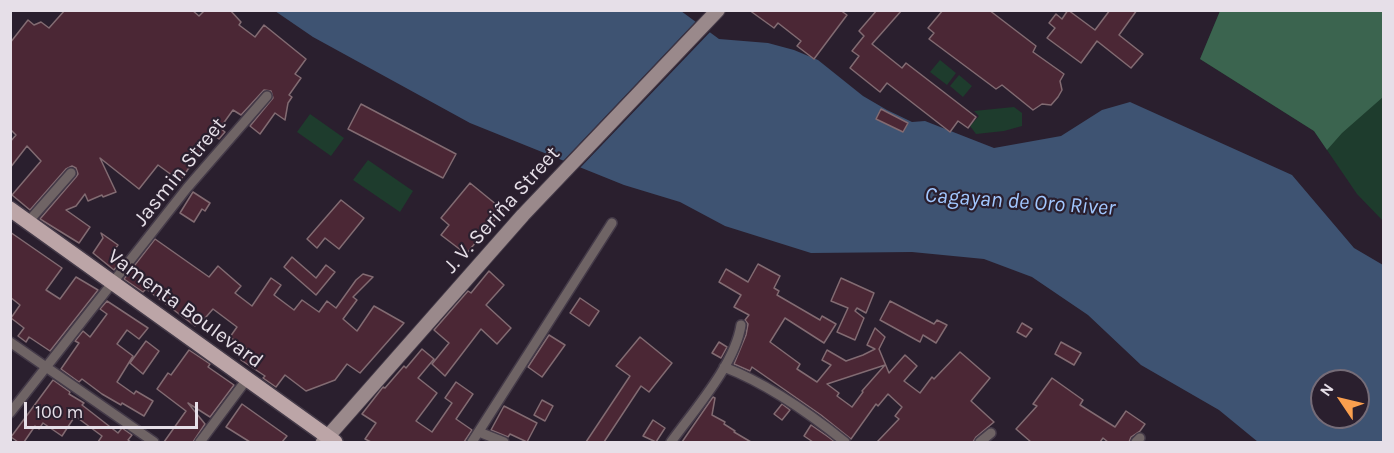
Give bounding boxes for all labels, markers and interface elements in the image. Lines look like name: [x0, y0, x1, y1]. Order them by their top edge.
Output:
street label: Jasmin Street: [129, 113, 231, 231]
street label: J. V. Seriña Street: [438, 141, 566, 279]
water label: Cagayan de Oro River: [924, 182, 1116, 222]
street label: Vamenta Boulevard: [102, 244, 268, 374]
north arrow: [1310, 369, 1370, 429]
text: N: [1315, 379, 1338, 400]
scale bar: [27, 390, 201, 428]
text: 100 m: [35, 401, 83, 423]

